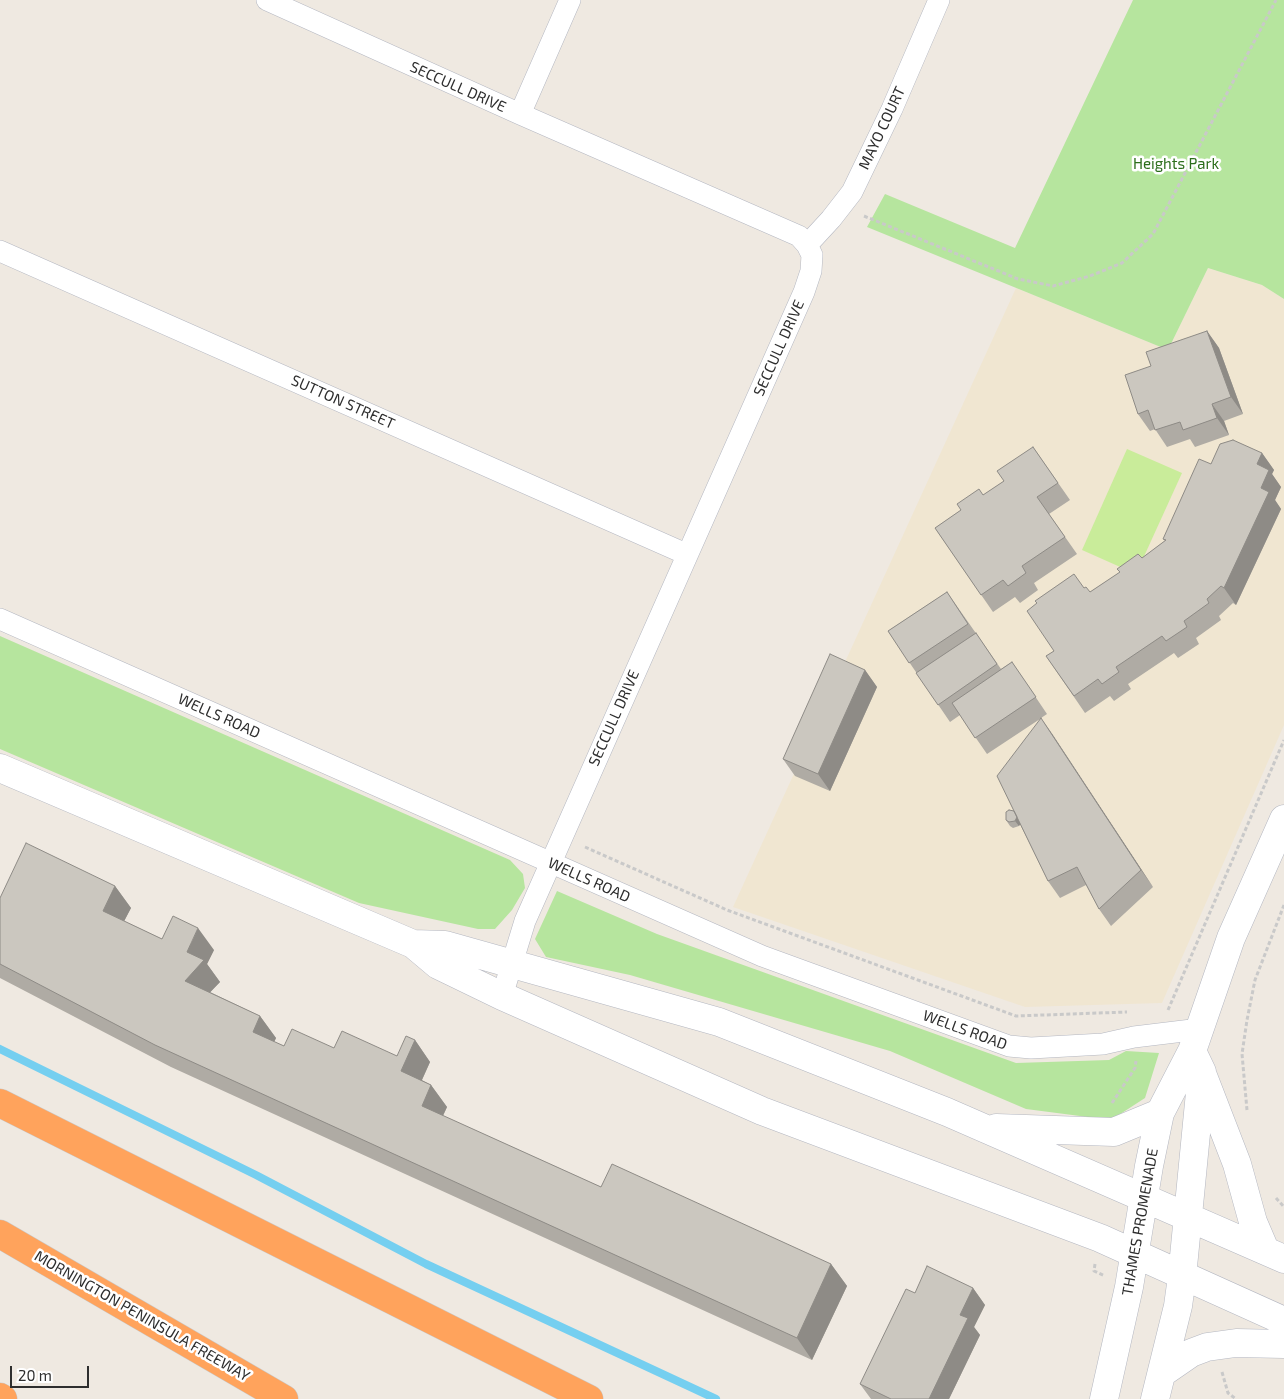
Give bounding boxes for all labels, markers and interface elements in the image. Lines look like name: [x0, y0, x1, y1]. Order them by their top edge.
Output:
street label: SECCULL DRIVE: [407, 58, 509, 116]
street label: MAYO COURT: [855, 84, 909, 172]
park label: Heights Park: [1133, 155, 1219, 173]
street label: SECCULL DRIVE: [750, 297, 808, 399]
street label: SUTTON STREET: [288, 371, 398, 433]
street label: SECCULL DRIVE: [585, 667, 643, 769]
street label: WELLS ROAD: [175, 690, 263, 742]
street label: WELLS ROAD: [545, 854, 633, 906]
street label: WELLS ROAD: [920, 1006, 1010, 1054]
street label: THAMES PROMENADE: [1118, 1147, 1162, 1297]
street label: MORNINGTON PENINSULA FREEWAY: [31, 1247, 253, 1385]
scale bar: [12, 1356, 91, 1388]
text: 20 m: [18, 1366, 52, 1384]

